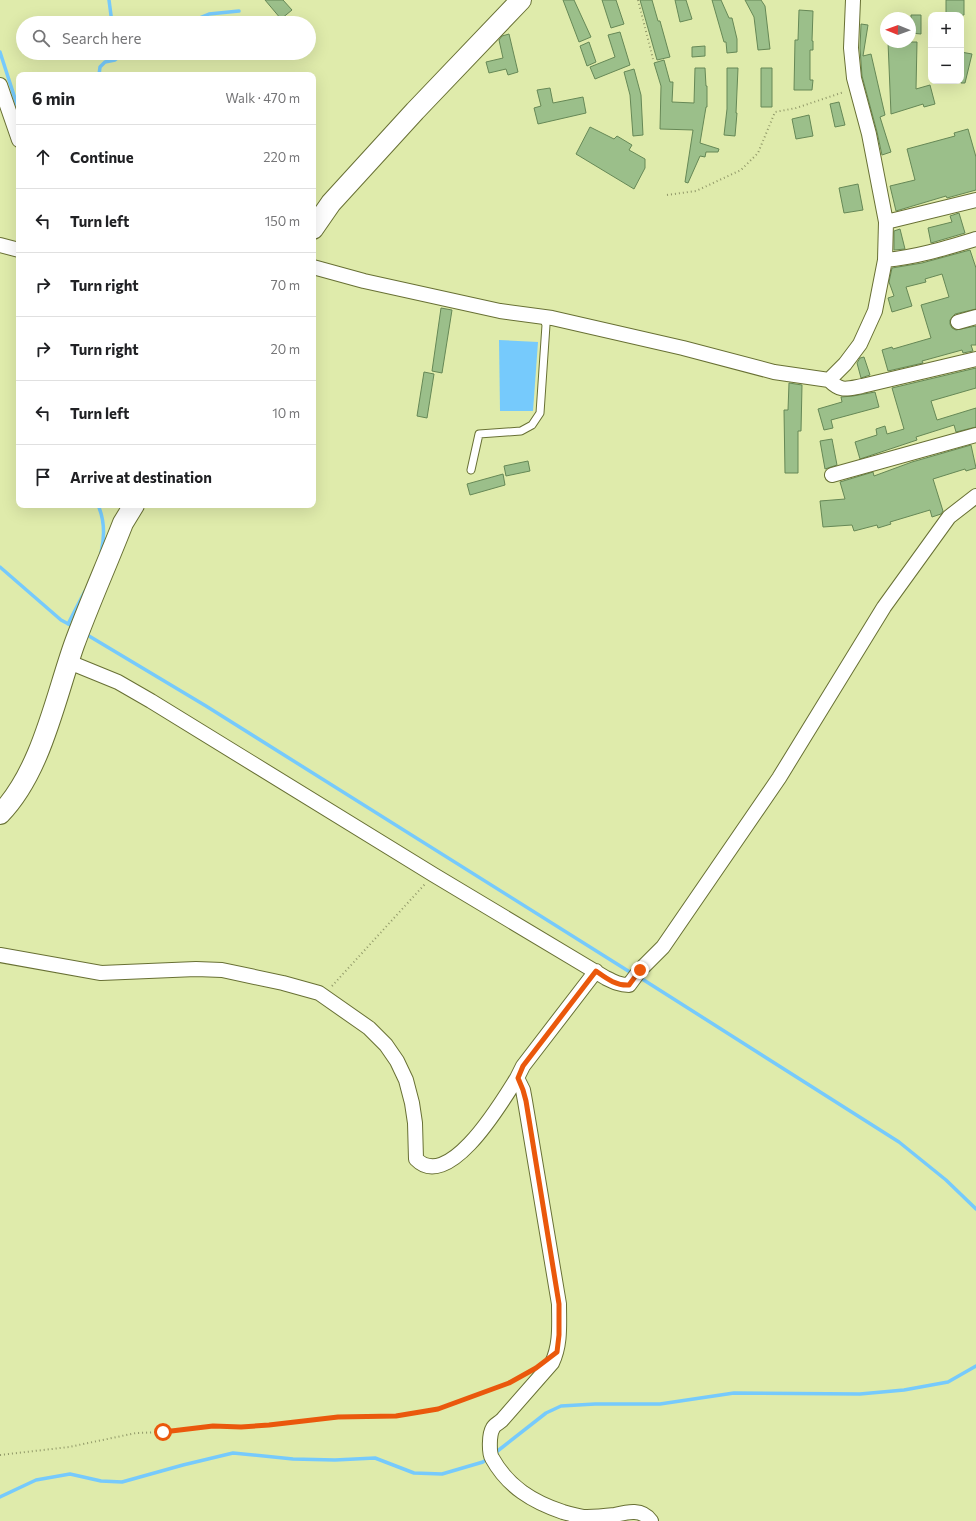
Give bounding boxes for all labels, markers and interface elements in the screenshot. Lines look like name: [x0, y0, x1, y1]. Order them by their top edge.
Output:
north arrow: [880, 12, 916, 48]
map controls: [928, 12, 964, 84]
button: +: [928, 12, 964, 48]
search box: [16, 16, 316, 60]
icon: search: [30, 27, 52, 49]
text: Search here: [62, 29, 141, 47]
button: −: [928, 48, 964, 84]
text: 6 min: [32, 88, 75, 109]
text: Walk · 470 m: [226, 90, 300, 106]
icon: ahead: [32, 146, 54, 168]
text: Continue: [70, 148, 134, 166]
text: 220 m: [263, 149, 300, 165]
icon: left: [32, 210, 54, 232]
text: Turn left: [70, 212, 129, 230]
text: 150 m: [265, 213, 300, 229]
icon: right: [32, 274, 54, 296]
text: Turn right: [70, 276, 139, 294]
text: 70 m: [271, 277, 300, 293]
icon: right: [32, 338, 54, 360]
text: Turn right: [70, 340, 139, 358]
text: 20 m: [271, 341, 300, 357]
icon: left: [32, 402, 54, 424]
text: Turn left: [70, 404, 129, 422]
text: 10 m: [272, 405, 300, 421]
icon: arrive: [32, 466, 54, 488]
text: Arrive at destination: [70, 468, 212, 486]
route end: [631, 961, 649, 979]
route start: [154, 1423, 172, 1441]

